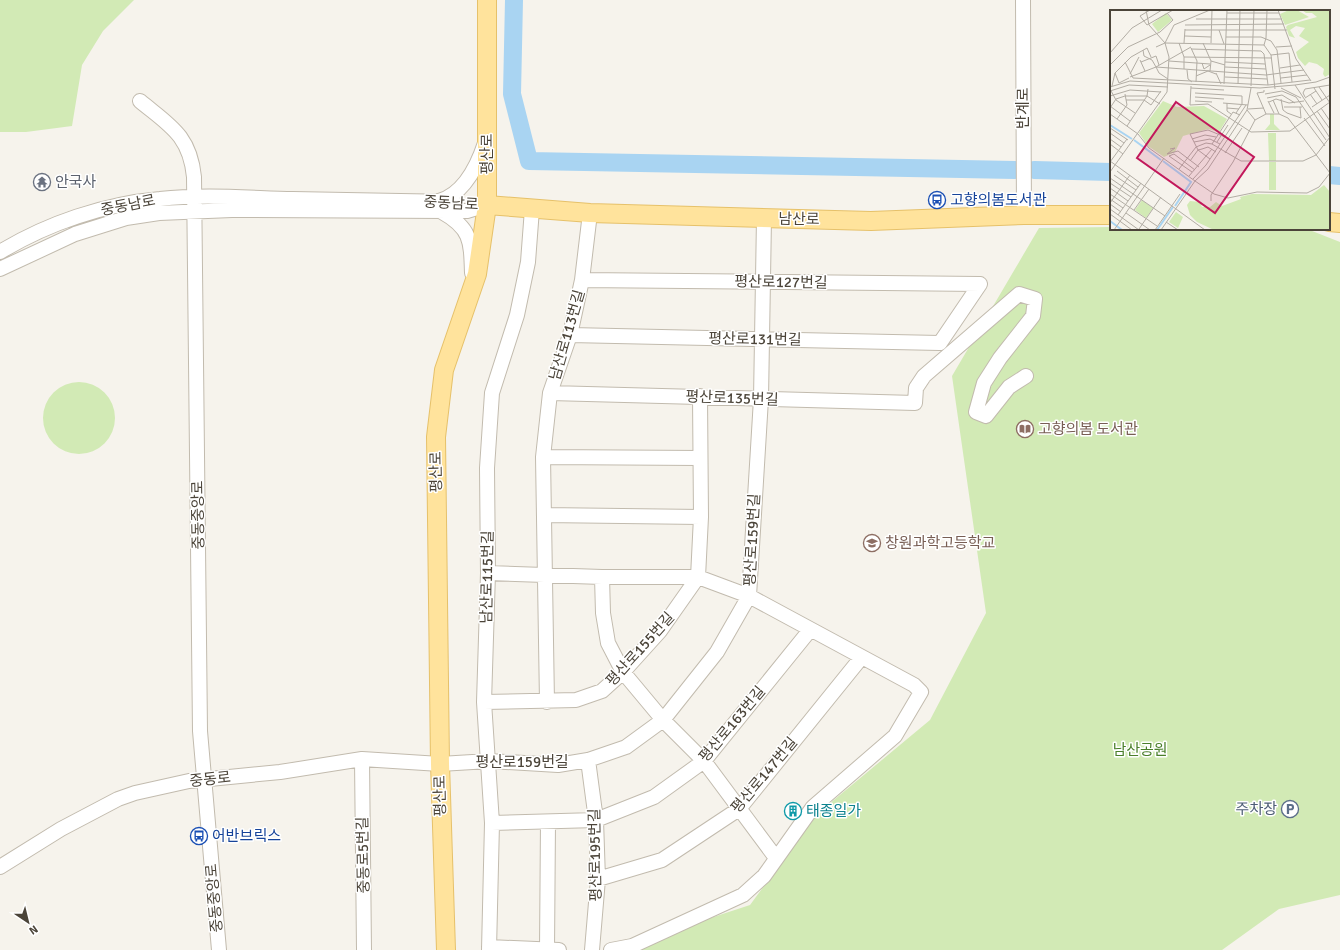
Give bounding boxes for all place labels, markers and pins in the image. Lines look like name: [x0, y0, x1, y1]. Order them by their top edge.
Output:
temple icon: 안국사: [32, 172, 52, 192]
place label: 안국사: [55, 173, 97, 191]
bus stop icon: 고향의봄도서관: [927, 190, 947, 210]
place label: 고향의봄도서관: [950, 191, 1047, 209]
library icon: 고향의봄 도서관: [1015, 419, 1035, 439]
place label: 고향의봄 도서관: [1038, 420, 1138, 438]
school or university icon: 창원과학고등학교: [862, 533, 882, 553]
place label: 창원과학고등학교: [885, 534, 995, 552]
parking icon: 주차장: [1280, 799, 1300, 819]
place label: 주차장: [1236, 800, 1277, 818]
building icon: 태종일가: [783, 801, 803, 821]
place label: 태종일가: [806, 802, 861, 820]
bus stop icon: 어반브릭스: [189, 826, 209, 846]
place label: 어반브릭스: [212, 827, 281, 845]

